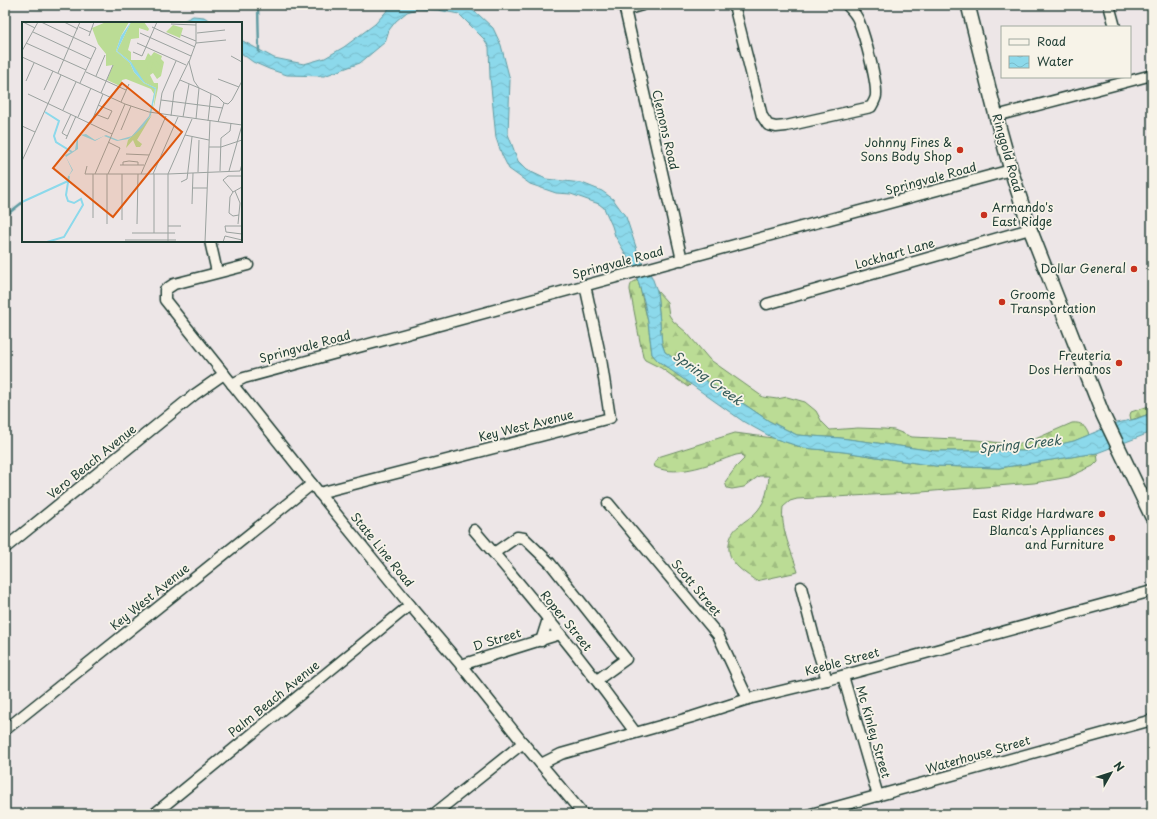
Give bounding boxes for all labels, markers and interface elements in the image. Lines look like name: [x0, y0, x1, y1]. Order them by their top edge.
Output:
inset map: [22, 22, 242, 242]
legend: [1001, 26, 1131, 78]
text: Road: [1037, 32, 1066, 50]
text: Water: [1037, 52, 1074, 70]
street label: Clemons Road: [648, 88, 684, 172]
street label: Ringgold Road: [988, 111, 1028, 194]
place label: Johnny Fines & Sons Body Shop: [861, 133, 952, 165]
marker: Johnny Fines & Sons Body Shop: [955, 145, 965, 155]
street label: Springvale Road: [883, 157, 978, 199]
place label: Armando's East Ridge: [992, 198, 1054, 230]
marker: Armando's East Ridge: [979, 210, 989, 220]
street label: Lockhart Lane: [853, 233, 937, 273]
street label: Springvale Road: [570, 241, 665, 283]
place label: Dollar General: [1040, 259, 1126, 277]
marker: Dollar General: [1129, 264, 1139, 274]
place label: Groome Transportation: [1010, 285, 1096, 317]
marker: Groome Transportation: [997, 297, 1007, 307]
street label: Springvale Road: [257, 325, 352, 367]
water label: Spring Creek: [669, 346, 748, 410]
place label: Freuteria Dos Hermanos: [1029, 346, 1112, 378]
marker: Freuteria Dos Hermanos: [1114, 358, 1124, 368]
street label: Key West Avenue: [477, 404, 575, 445]
street label: Vero Beach Avenue: [43, 419, 140, 503]
water label: Spring Creek: [978, 430, 1063, 457]
place label: East Ridge Hardware: [972, 504, 1094, 522]
street label: State Line Road: [347, 508, 419, 591]
marker: East Ridge Hardware: [1097, 509, 1107, 519]
place label: Blanca's Appliances and Furniture: [989, 521, 1104, 553]
marker: Blanca's Appliances and Furniture: [1107, 533, 1117, 543]
street label: Scott Street: [668, 555, 726, 620]
street label: Key West Avenue: [106, 558, 193, 634]
street label: Roper Street: [537, 586, 597, 655]
street label: D Street: [470, 623, 523, 655]
street label: Keeble Street: [803, 642, 881, 680]
street label: Palm Beach Avenue: [224, 656, 323, 741]
street label: Mc Kinley Street: [852, 683, 896, 780]
street label: Waterhouse Street: [923, 730, 1032, 778]
north arrow: [1091, 753, 1131, 793]
text: N: [1110, 758, 1129, 775]

